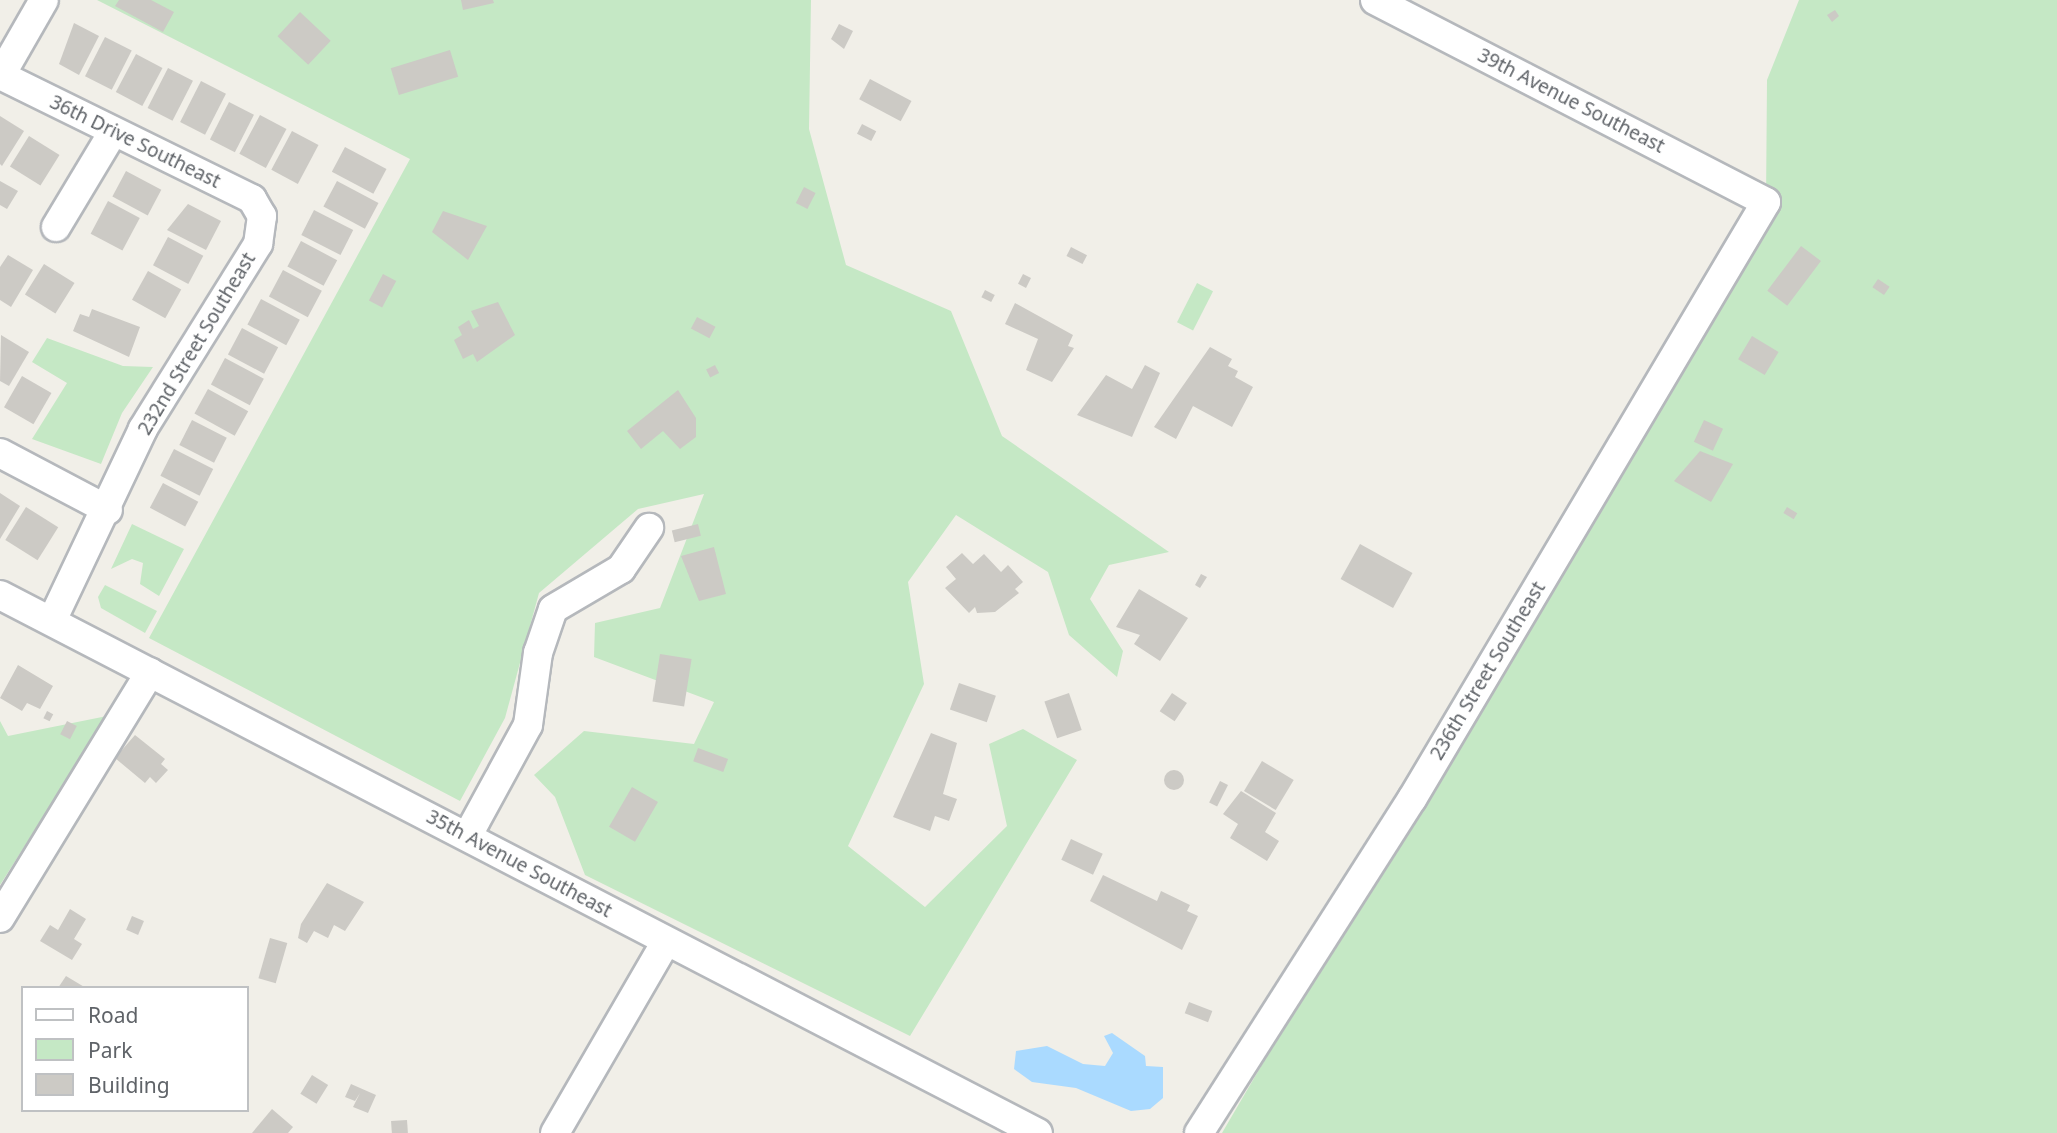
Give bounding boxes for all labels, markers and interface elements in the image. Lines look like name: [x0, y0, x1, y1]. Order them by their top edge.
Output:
street label: 39th Avenue Southeast: [1474, 44, 1668, 158]
street label: 36th Drive Southeast: [46, 91, 224, 193]
street label: 232nd Street Southeast: [134, 249, 260, 439]
street label: 236th Street Southeast: [1426, 578, 1550, 764]
street label: 35th Avenue Southeast: [422, 805, 616, 923]
legend: [21, 986, 248, 1112]
text: Road: [88, 1001, 138, 1029]
text: Park: [88, 1036, 132, 1064]
text: Building: [88, 1071, 170, 1099]

